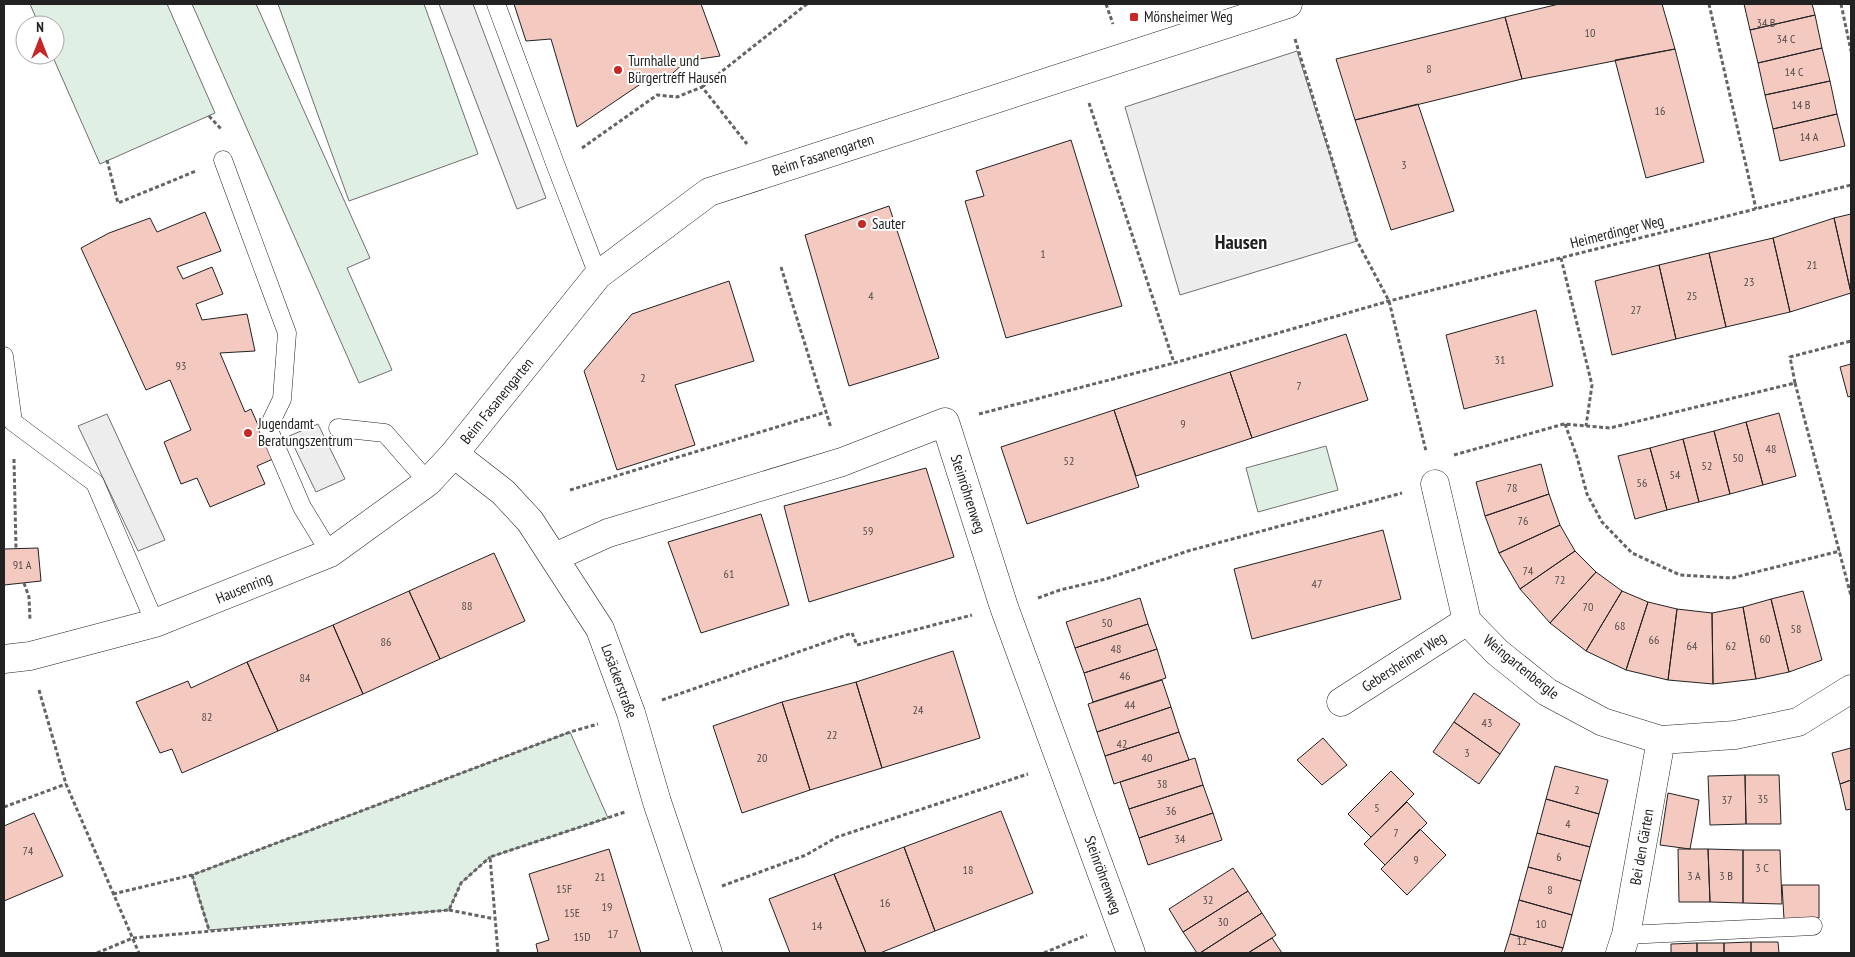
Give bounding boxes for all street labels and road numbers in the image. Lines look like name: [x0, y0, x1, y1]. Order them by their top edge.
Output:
street label: Beim Fasanengarten: [770, 129, 876, 180]
street label: Heimerdinger Weg: [1568, 211, 1666, 252]
street label: Beim Fasanengarten: [456, 354, 537, 448]
street label: Steinröhrenweg: [947, 452, 990, 536]
street label: Hausenring: [213, 568, 275, 607]
street label: Gebersheimer Weg: [1358, 627, 1449, 696]
street label: Weingartenbergle: [1479, 630, 1563, 703]
street label: Losäckerstraße: [597, 641, 642, 720]
street label: Bei den Gärten: [1625, 807, 1658, 886]
street label: Steinröhrenweg: [1081, 833, 1126, 917]

